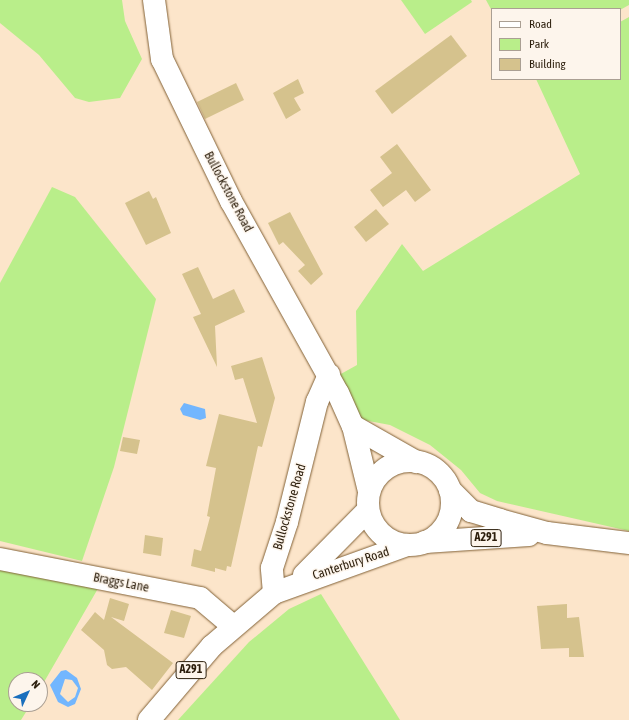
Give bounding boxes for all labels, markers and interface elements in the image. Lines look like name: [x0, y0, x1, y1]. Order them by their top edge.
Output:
legend: [491, 8, 621, 80]
text: Road: [529, 17, 552, 31]
text: Park: [529, 37, 549, 51]
text: Building: [529, 57, 566, 71]
street label: Bullockstone Road: [200, 149, 256, 235]
street label: Bullockstone Road: [270, 462, 310, 552]
road number: A291: [470, 528, 502, 548]
street label: Canterbury Road: [311, 544, 391, 584]
street label: Braggs Lane: [92, 570, 150, 596]
road number: A291: [175, 660, 207, 680]
north arrow: [8, 672, 48, 712]
text: N: [29, 678, 42, 691]

